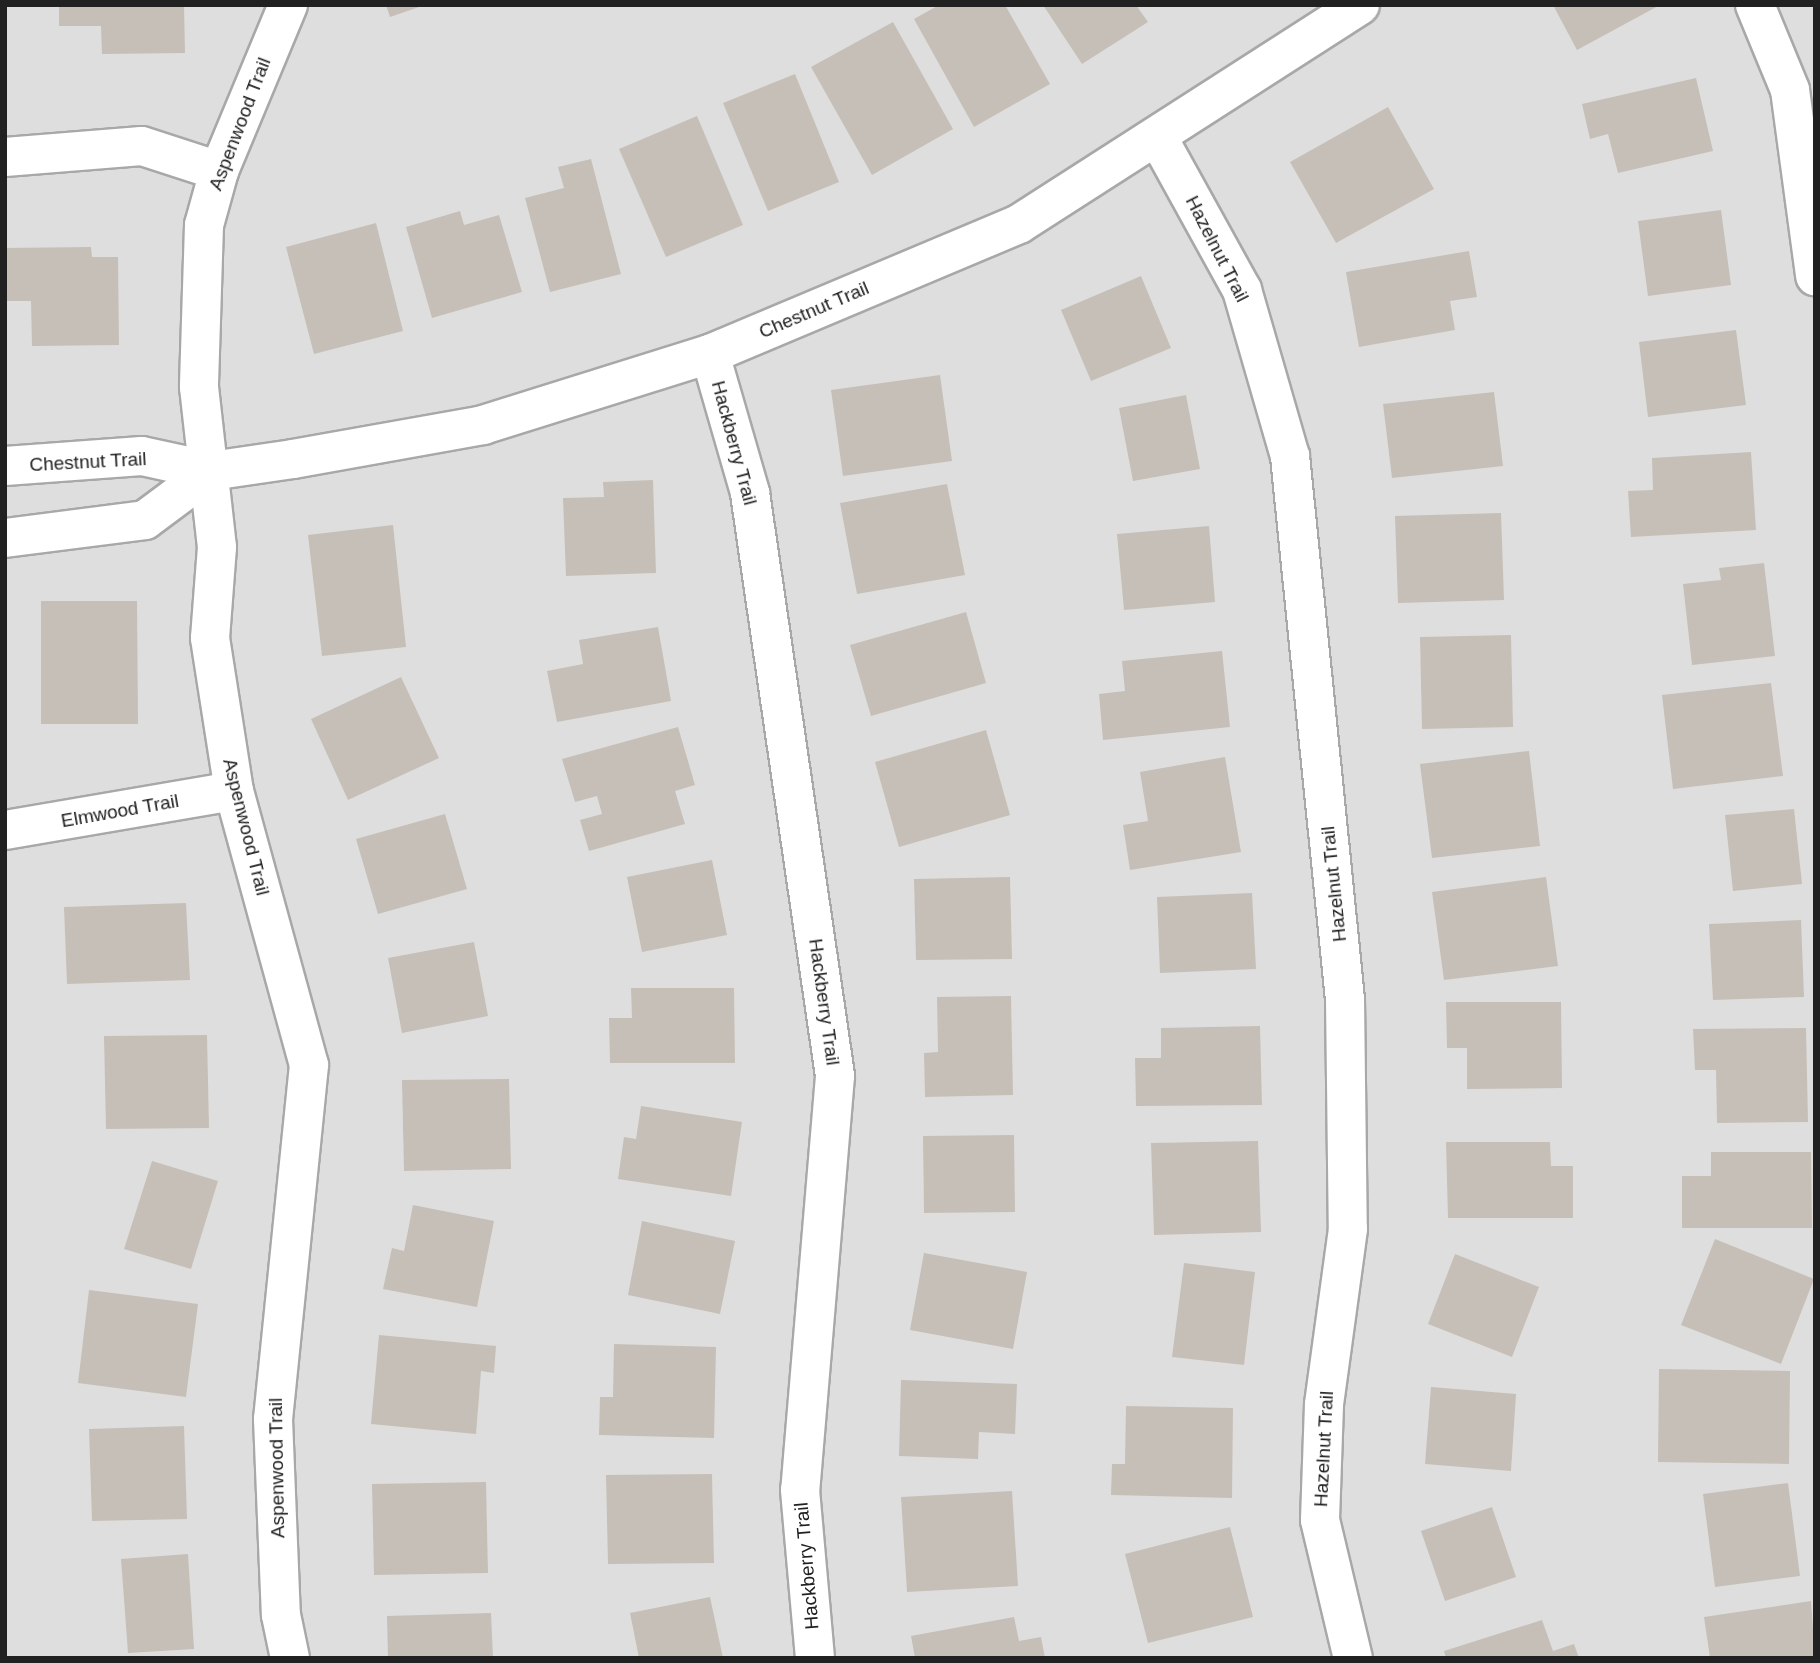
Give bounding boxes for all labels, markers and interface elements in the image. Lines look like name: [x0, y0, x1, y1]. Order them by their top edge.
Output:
street label: Aspenwood Trail: [204, 54, 276, 194]
street label: Hazelnut Trail: [1180, 192, 1254, 306]
street label: Chestnut Trail: [755, 277, 873, 343]
street label: Hackberry Trail: [706, 378, 762, 508]
street label: Chestnut Trail: [29, 448, 147, 476]
street label: Aspenwood Trail: [218, 756, 274, 898]
street label: Elmwood Trail: [59, 789, 181, 833]
street label: Hazelnut Trail: [1317, 825, 1351, 943]
street label: Hackberry Trail: [804, 937, 844, 1067]
street label: Hazelnut Trail: [1310, 1390, 1338, 1508]
street label: Aspenwood Trail: [264, 1397, 290, 1539]
street label: Hackberry Trail: [790, 1501, 824, 1631]

